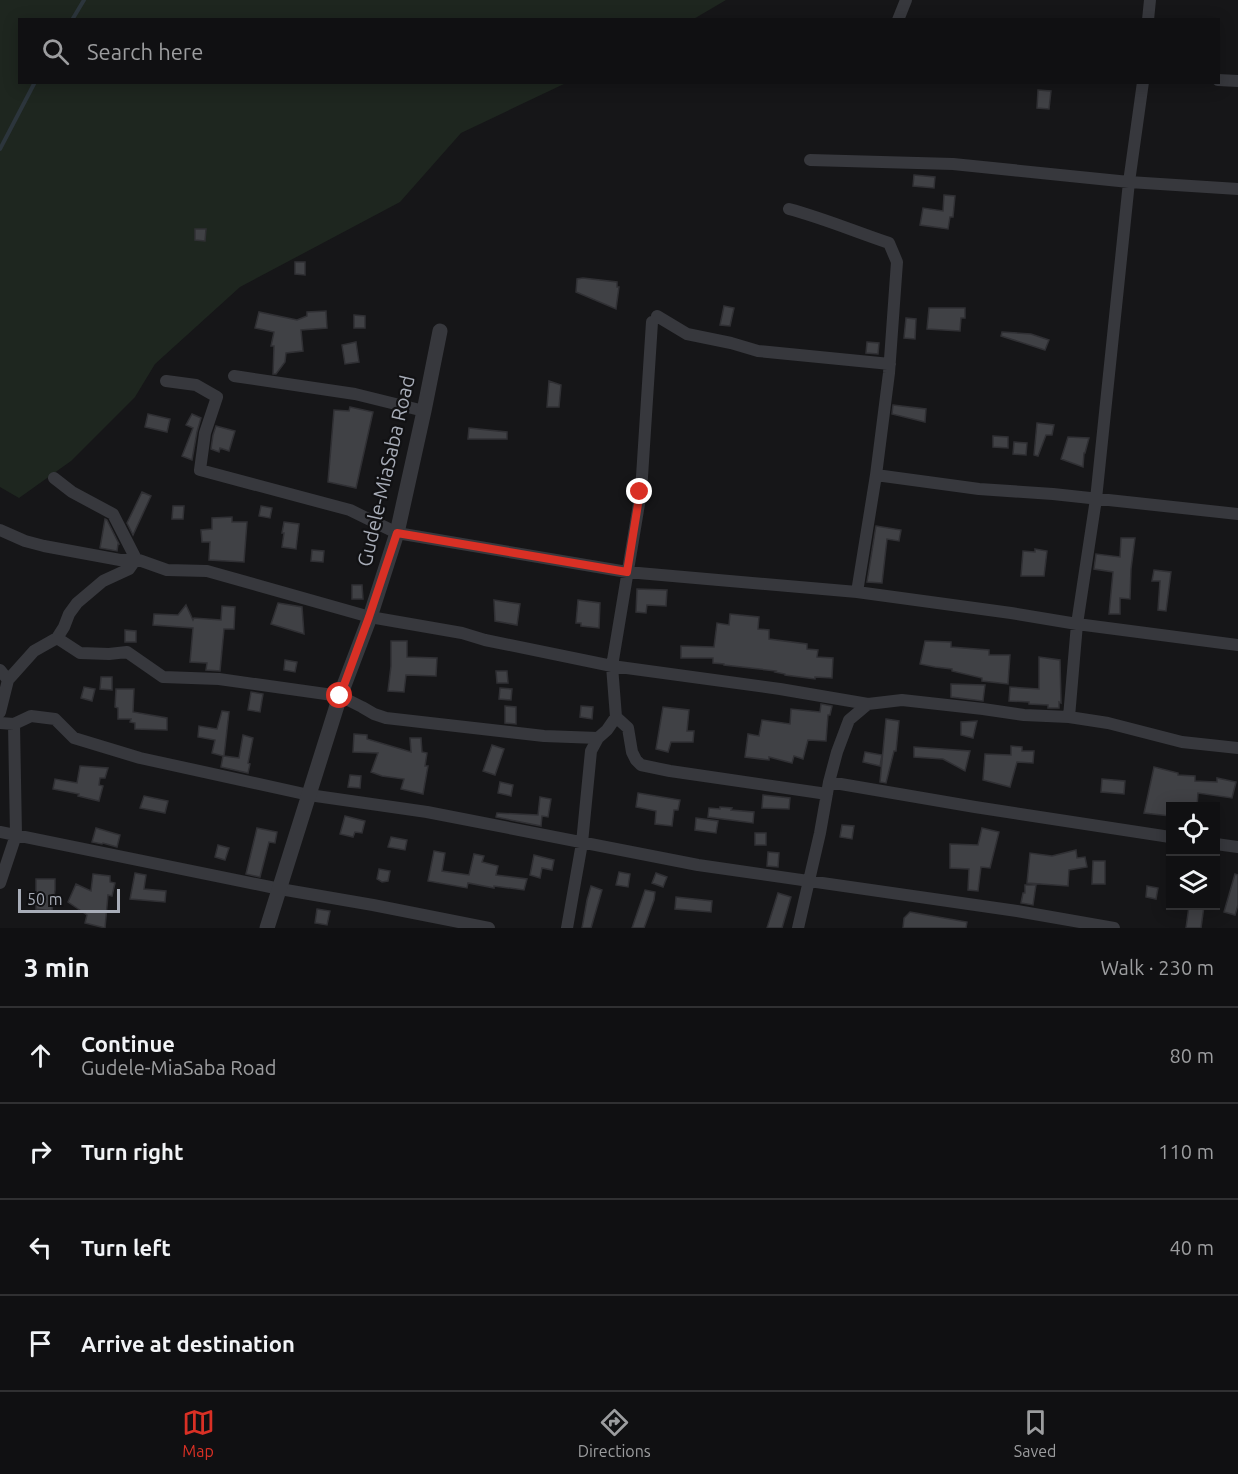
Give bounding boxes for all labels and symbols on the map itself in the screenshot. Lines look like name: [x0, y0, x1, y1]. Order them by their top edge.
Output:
street label: Gudele-MiaSaba Road: [352, 373, 419, 569]
route end: [626, 478, 652, 504]
route start: [326, 682, 352, 708]
scale bar: [18, 886, 120, 914]

